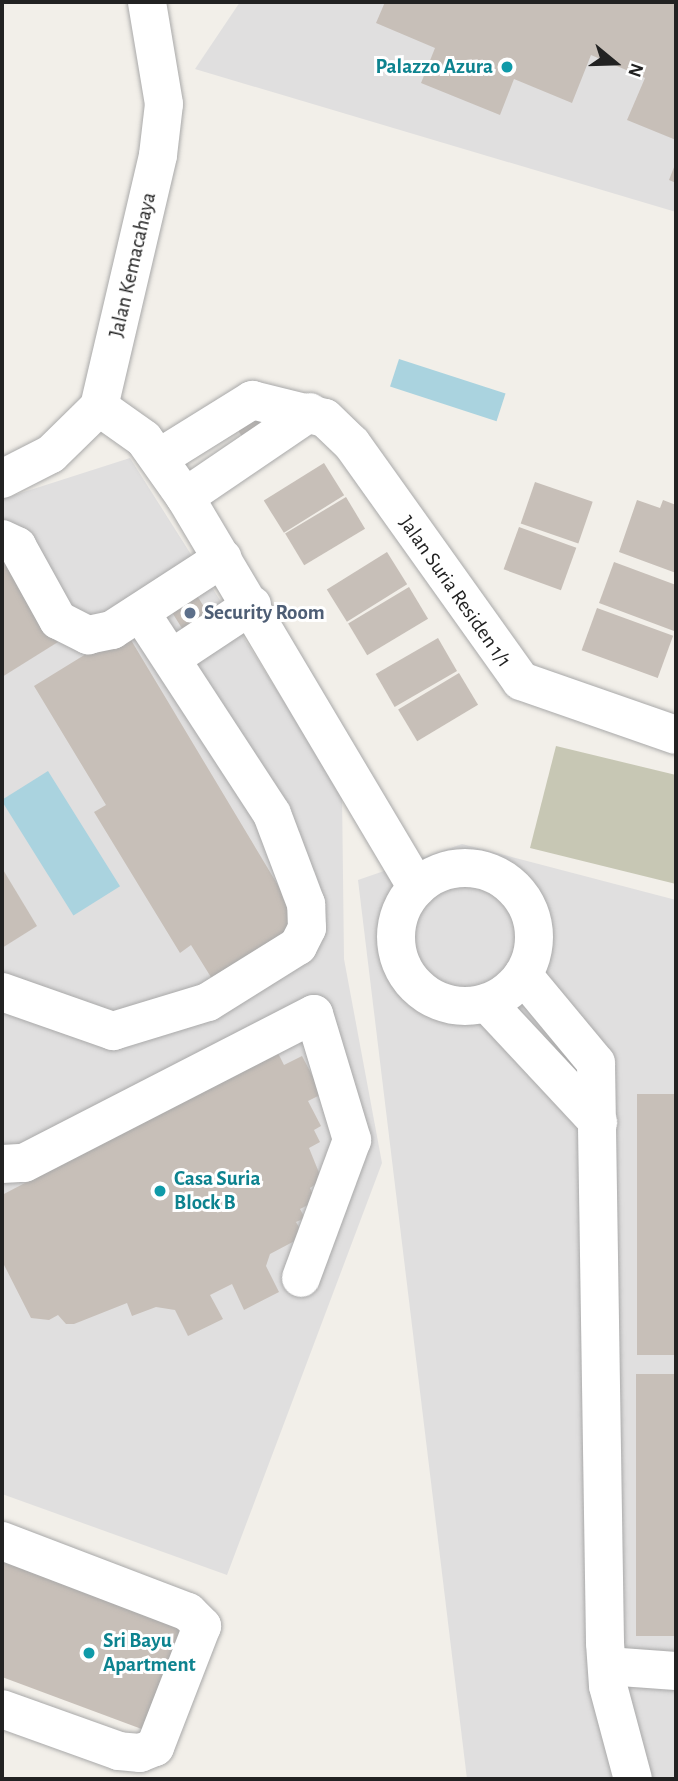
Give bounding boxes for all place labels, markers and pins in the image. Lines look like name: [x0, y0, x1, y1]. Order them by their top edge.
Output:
place label: Palazzo Azura: [375, 54, 493, 80]
marker: Palazzo Azura: [499, 59, 515, 75]
place label: Security Room: [204, 600, 325, 626]
marker: Security Room: [182, 605, 198, 621]
place label: Casa Suria Block B: [174, 1166, 260, 1216]
marker: Casa Suria Block B: [152, 1183, 168, 1199]
place label: Sri Bayu Apartment: [103, 1628, 196, 1678]
marker: Sri Bayu Apartment: [81, 1645, 97, 1661]

